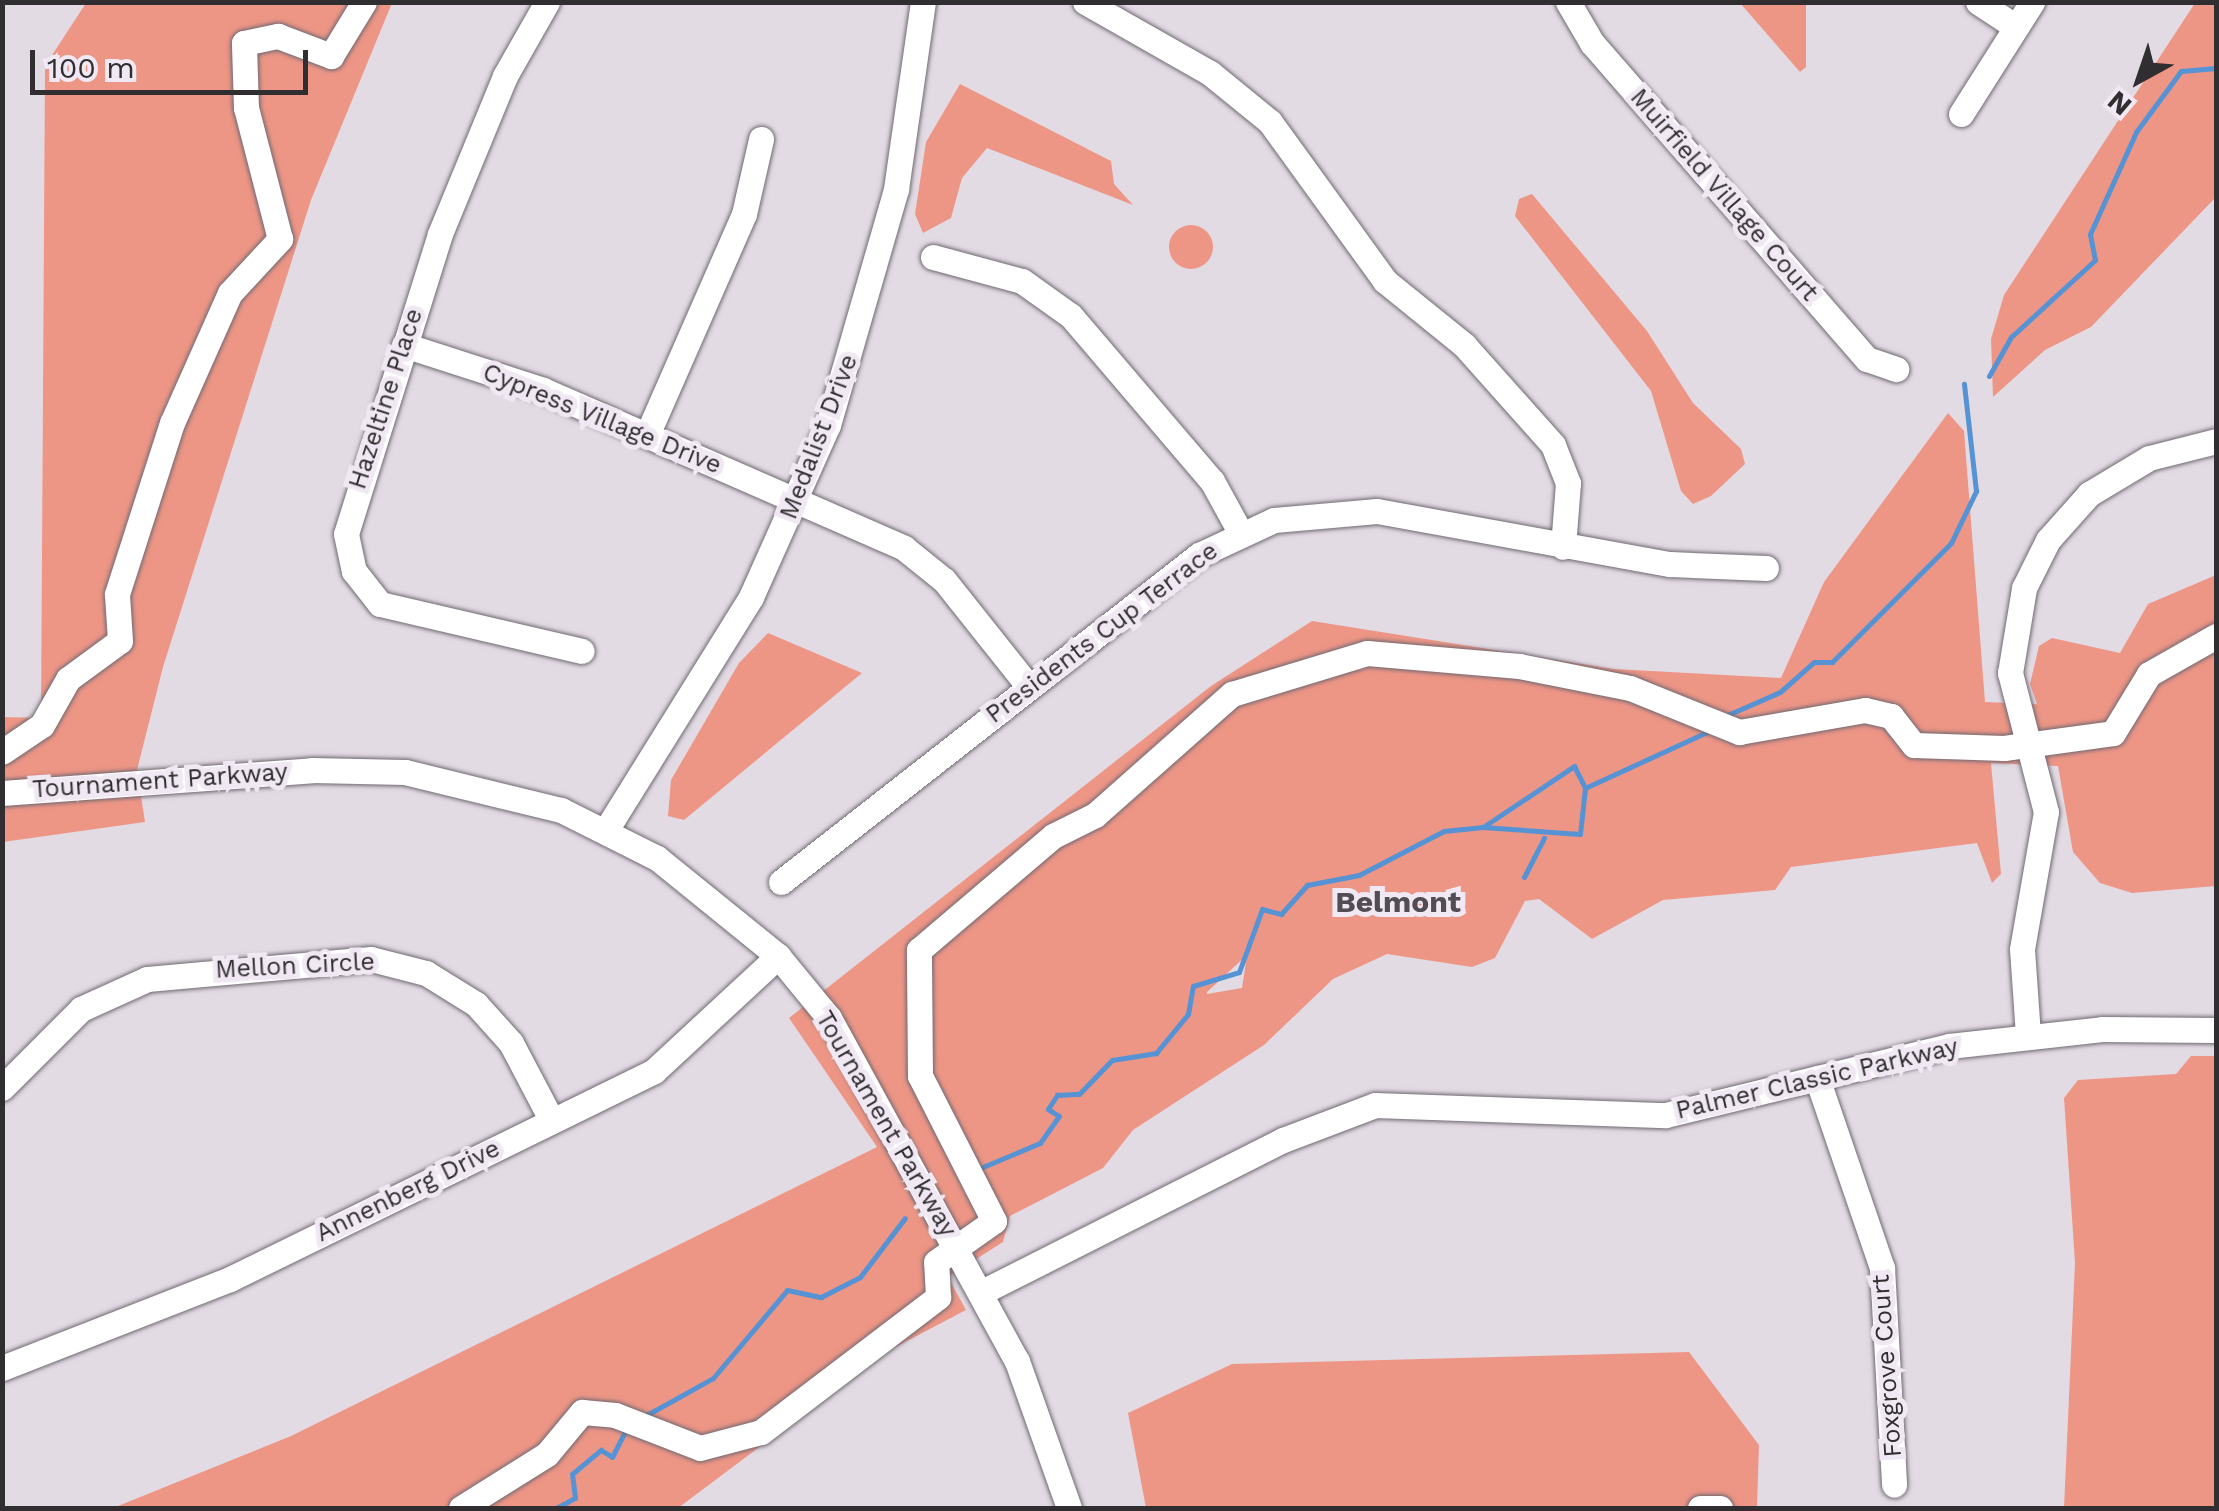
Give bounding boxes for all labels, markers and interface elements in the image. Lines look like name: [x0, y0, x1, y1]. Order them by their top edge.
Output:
scale bar: [35, 30, 312, 92]
north arrow: [2089, 30, 2189, 130]
text: 100 m: [47, 50, 135, 85]
street label: Muirfield Village Court: [1623, 82, 1825, 308]
text: N: [2101, 84, 2138, 123]
street label: Hazeltine Place: [343, 305, 429, 493]
street label: Medalist Drive: [774, 350, 864, 524]
street label: Cypress Village Drive: [478, 357, 726, 481]
street label: Presidents Cup Terrace: [980, 536, 1224, 730]
street label: Tournament Parkway: [31, 757, 289, 805]
district label: Belmont: [1335, 884, 1461, 920]
street label: Mellon Circle: [215, 947, 375, 985]
street label: Tournament Parkway: [809, 1006, 963, 1242]
street label: Palmer Classic Parkway: [1673, 1032, 1961, 1126]
street label: Annenberg Drive: [311, 1133, 505, 1249]
street label: Foxgrove Court: [1866, 1274, 1908, 1458]

